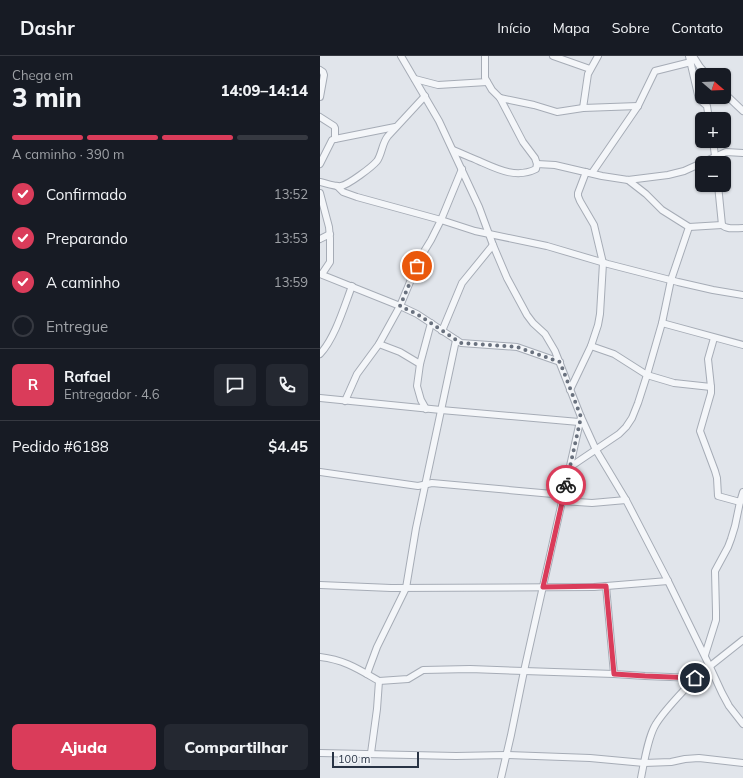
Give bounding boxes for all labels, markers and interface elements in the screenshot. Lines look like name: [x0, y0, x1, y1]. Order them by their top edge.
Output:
text: Dashr: [20, 16, 75, 40]
text: Início: [497, 19, 531, 37]
text: Mapa: [553, 19, 590, 37]
text: Sobre: [612, 19, 650, 37]
text: Contato: [672, 19, 723, 37]
text: Chega em: [12, 67, 73, 83]
north arrow: [695, 68, 731, 104]
map controls: [695, 68, 731, 192]
text: 3 min: [12, 81, 82, 114]
text: 14:09–14:14: [221, 81, 308, 100]
button: +: [695, 112, 731, 148]
text: A caminho · 390 m: [12, 146, 124, 162]
button: −: [695, 156, 731, 192]
icon: check: [12, 183, 34, 205]
text: Confirmado: [46, 185, 127, 204]
text: 13:52: [274, 186, 308, 202]
icon: check: [12, 227, 34, 249]
text: Preparando: [46, 229, 128, 248]
text: 13:53: [274, 230, 308, 246]
pin: [400, 249, 434, 283]
icon: bag: [406, 255, 428, 277]
icon: check: [12, 271, 34, 293]
text: A caminho: [46, 273, 120, 292]
text: 13:59: [274, 274, 308, 290]
text: Entregue: [46, 317, 108, 336]
button: chat: [214, 364, 256, 406]
button: phone: [266, 364, 308, 406]
text: Rafael: [64, 367, 111, 386]
text: R: [28, 375, 38, 394]
text: Entregador · 4.6: [64, 386, 159, 402]
text: Pedido #6188: [12, 437, 109, 456]
text: $4.45: [268, 437, 308, 456]
courier: [546, 465, 586, 505]
icon: bike: [555, 474, 577, 496]
pin: [678, 661, 712, 695]
icon: home: [684, 667, 706, 689]
button: Ajuda: [12, 724, 156, 770]
button: Compartilhar: [164, 724, 308, 770]
scale bar: [332, 750, 419, 769]
text: 100 m: [338, 752, 370, 766]

